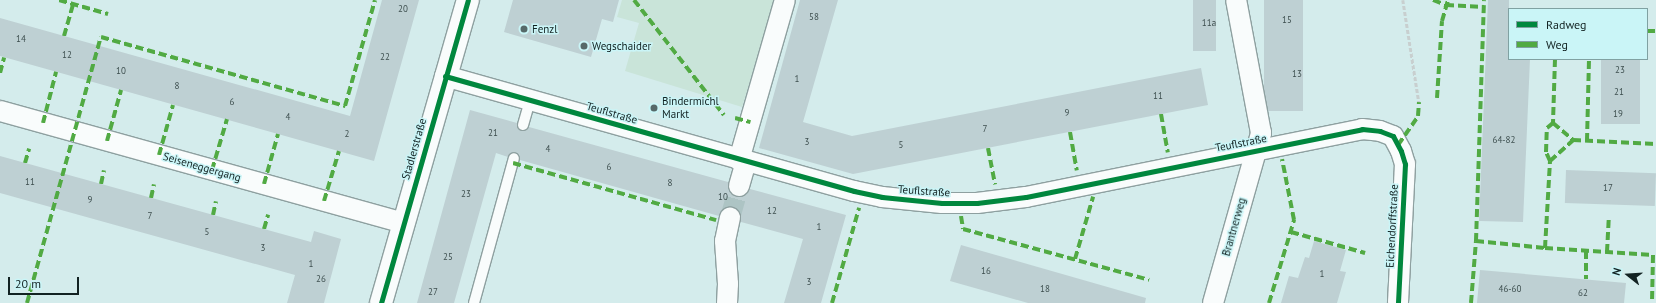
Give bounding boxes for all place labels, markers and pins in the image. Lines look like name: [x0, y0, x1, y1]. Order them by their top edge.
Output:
place label: Fenzl: [532, 22, 557, 36]
marker: Fenzl: [519, 24, 529, 34]
place label: Wegschaider: [592, 39, 651, 53]
marker: Wegschaider: [579, 41, 589, 51]
place label: Bindermichl Markt: [662, 95, 719, 121]
marker: Bindermichl Markt: [649, 103, 659, 113]

